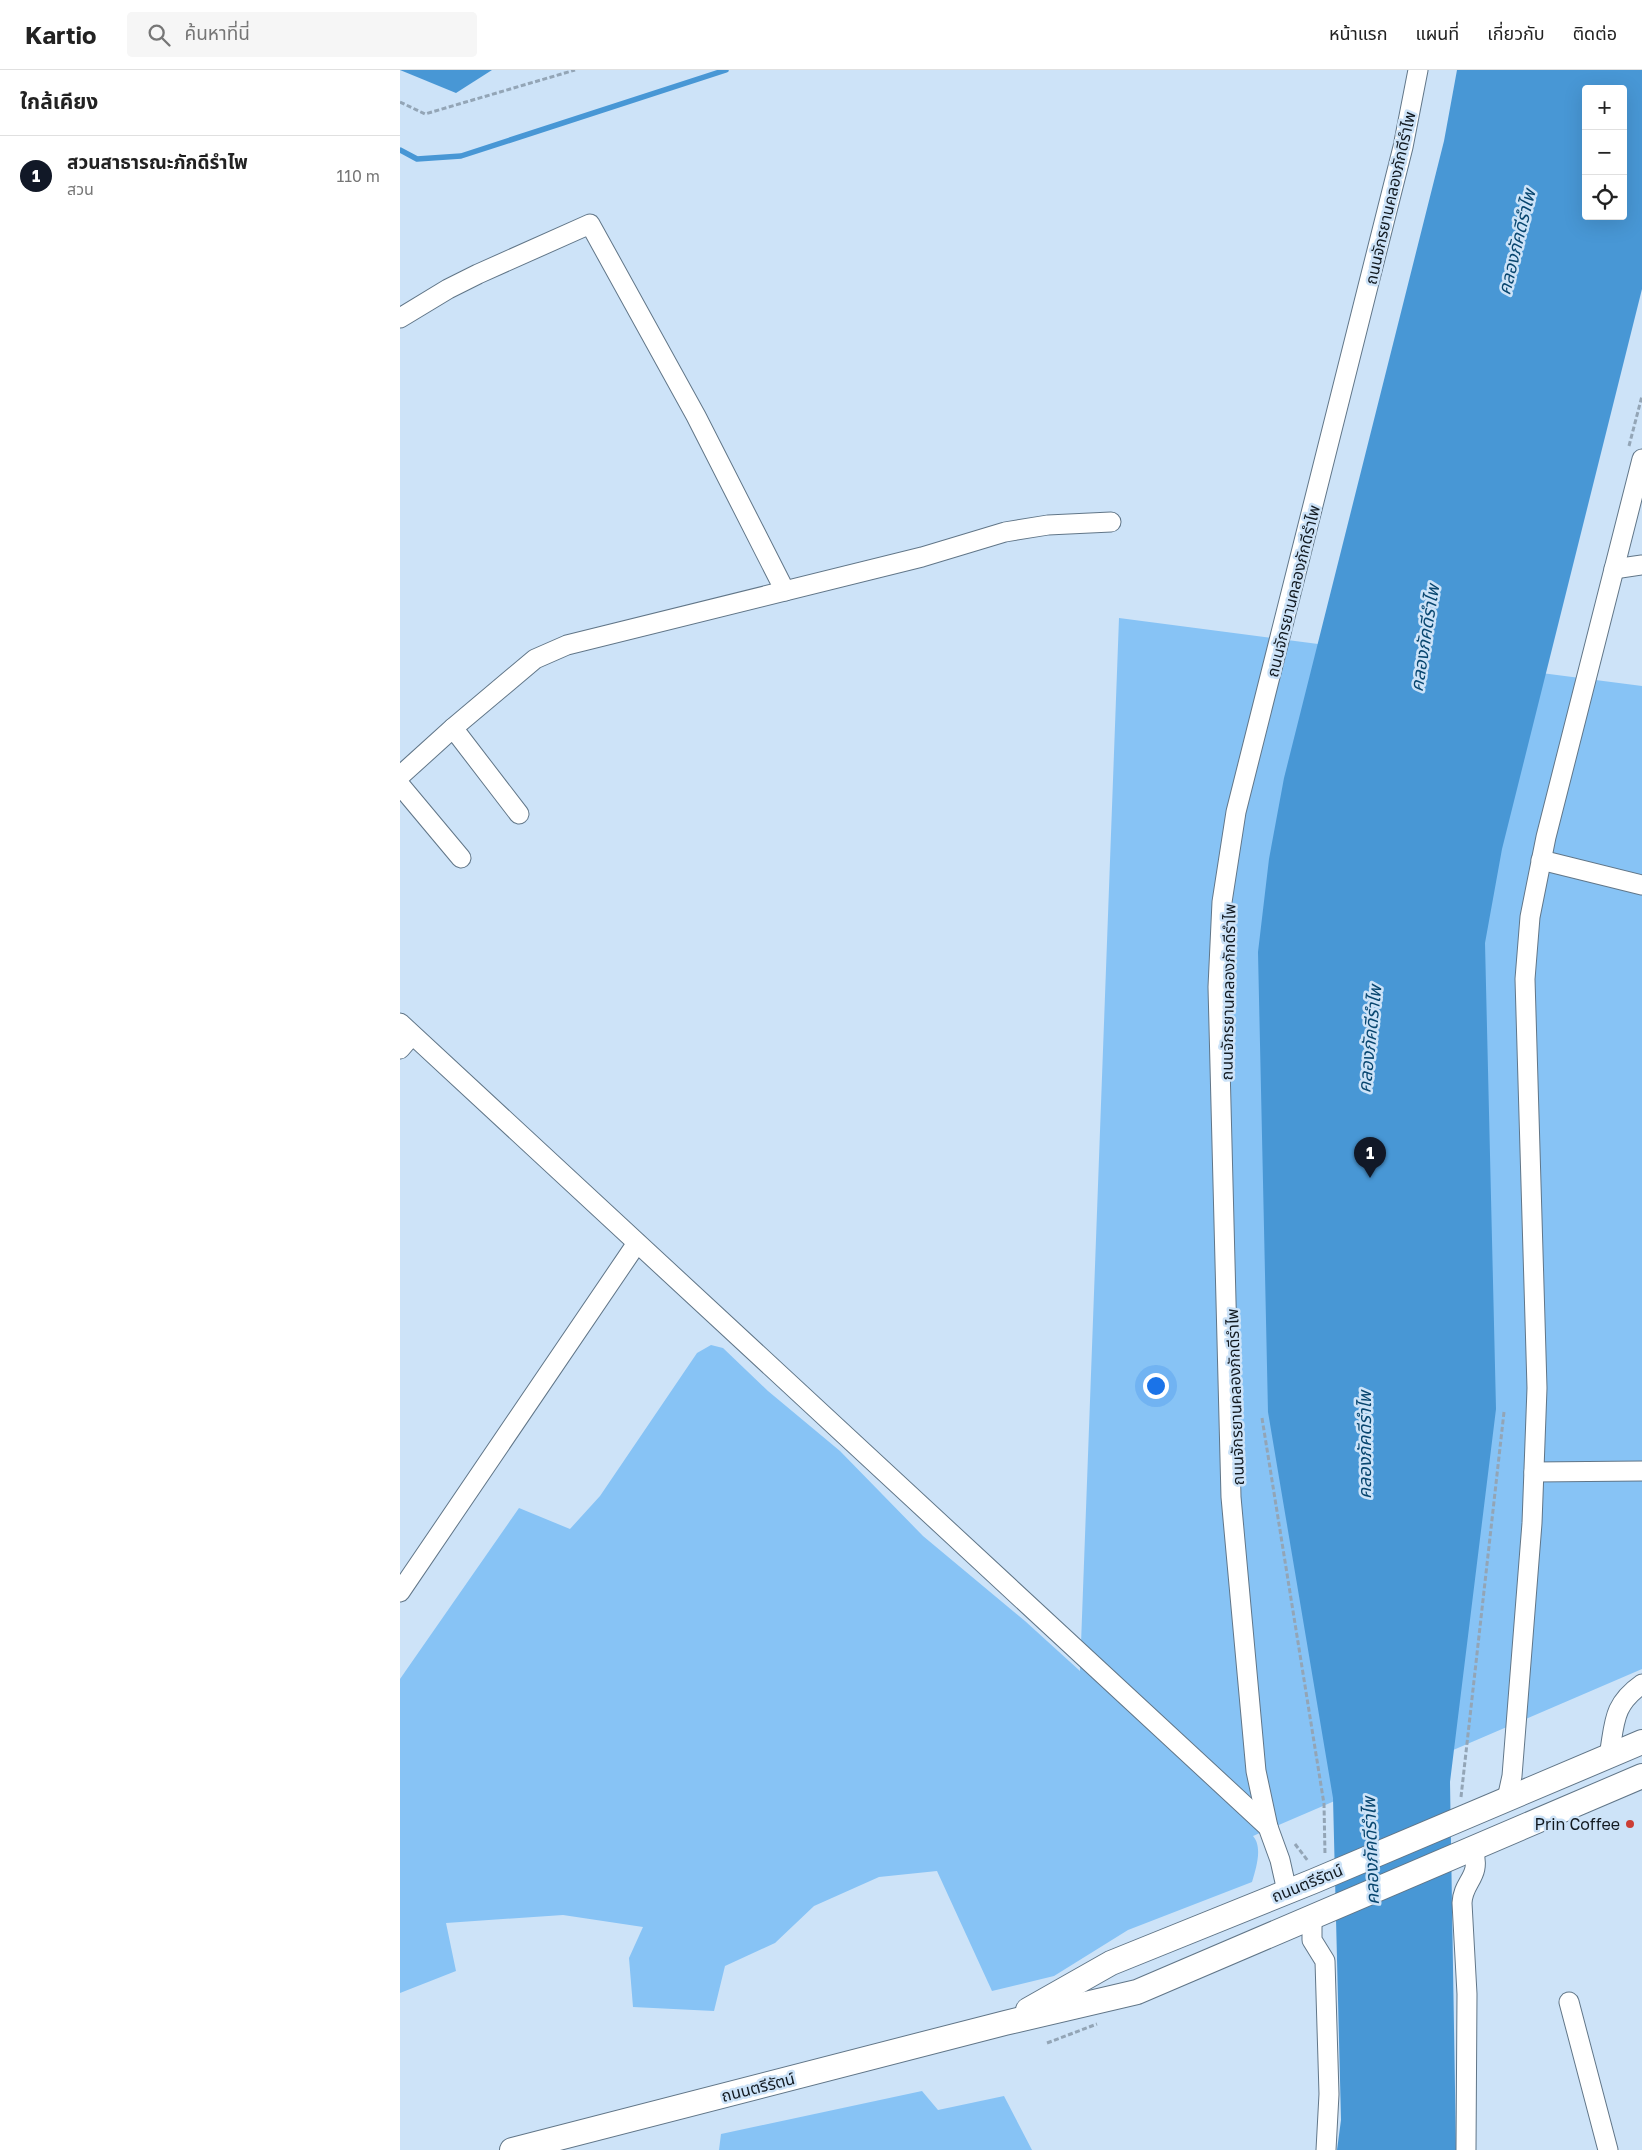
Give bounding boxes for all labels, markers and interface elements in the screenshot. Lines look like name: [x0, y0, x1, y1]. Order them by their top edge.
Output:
search box: [127, 12, 477, 57]
text: Kartio: [25, 20, 97, 49]
icon: search: [145, 21, 173, 49]
text: ค้นหาที่นี่: [185, 21, 250, 44]
text: หน้าแรก: [1329, 22, 1387, 44]
text: แผนที่: [1415, 22, 1459, 44]
text: เกี่ยวกับ: [1487, 22, 1545, 44]
text: ติดต่อ: [1573, 22, 1617, 44]
map controls: [1582, 85, 1627, 220]
button: +: [1582, 85, 1627, 130]
text: ใกล้เคียง: [20, 88, 98, 114]
street label: ถนนจักรยานคลองภักดีรำไพ: [1360, 110, 1420, 286]
button: −: [1582, 130, 1627, 175]
text: สวนสาธารณะภักดีรำไพ: [67, 150, 248, 173]
text: 1: [32, 166, 40, 186]
text: 110 m: [336, 166, 380, 186]
button: locate: [1582, 175, 1627, 220]
text: สวน: [67, 179, 94, 199]
water label: คลองภัคดีรำไพ: [1492, 185, 1540, 297]
street label: ถนนจักรยานคลองภักดีรำไพ: [1262, 503, 1324, 679]
water label: คลองภัคดีรำไพ: [1405, 580, 1444, 693]
street label: ถนนจักรยานคลองภักดีรำไพ: [1216, 903, 1240, 1081]
water label: คลองภัคดีรำไพ: [1352, 982, 1386, 1094]
pin: 1: [1354, 1137, 1386, 1178]
street label: ถนนจักรยานคลองภักดีรำไพ: [1222, 1308, 1248, 1486]
your location: [1143, 1373, 1169, 1399]
water label: คลองภัคดีรำไพ: [1353, 1388, 1375, 1499]
water label: คลองภัคดีรำไพ: [1357, 1794, 1383, 1905]
place label: Prin Coffee: [1535, 1814, 1620, 1834]
marker: Prin Coffee: [1624, 1818, 1636, 1830]
street label: ถนนตรีรัตน์: [1268, 1860, 1346, 1906]
street label: ถนนตรีรัตน์: [719, 2068, 797, 2106]

